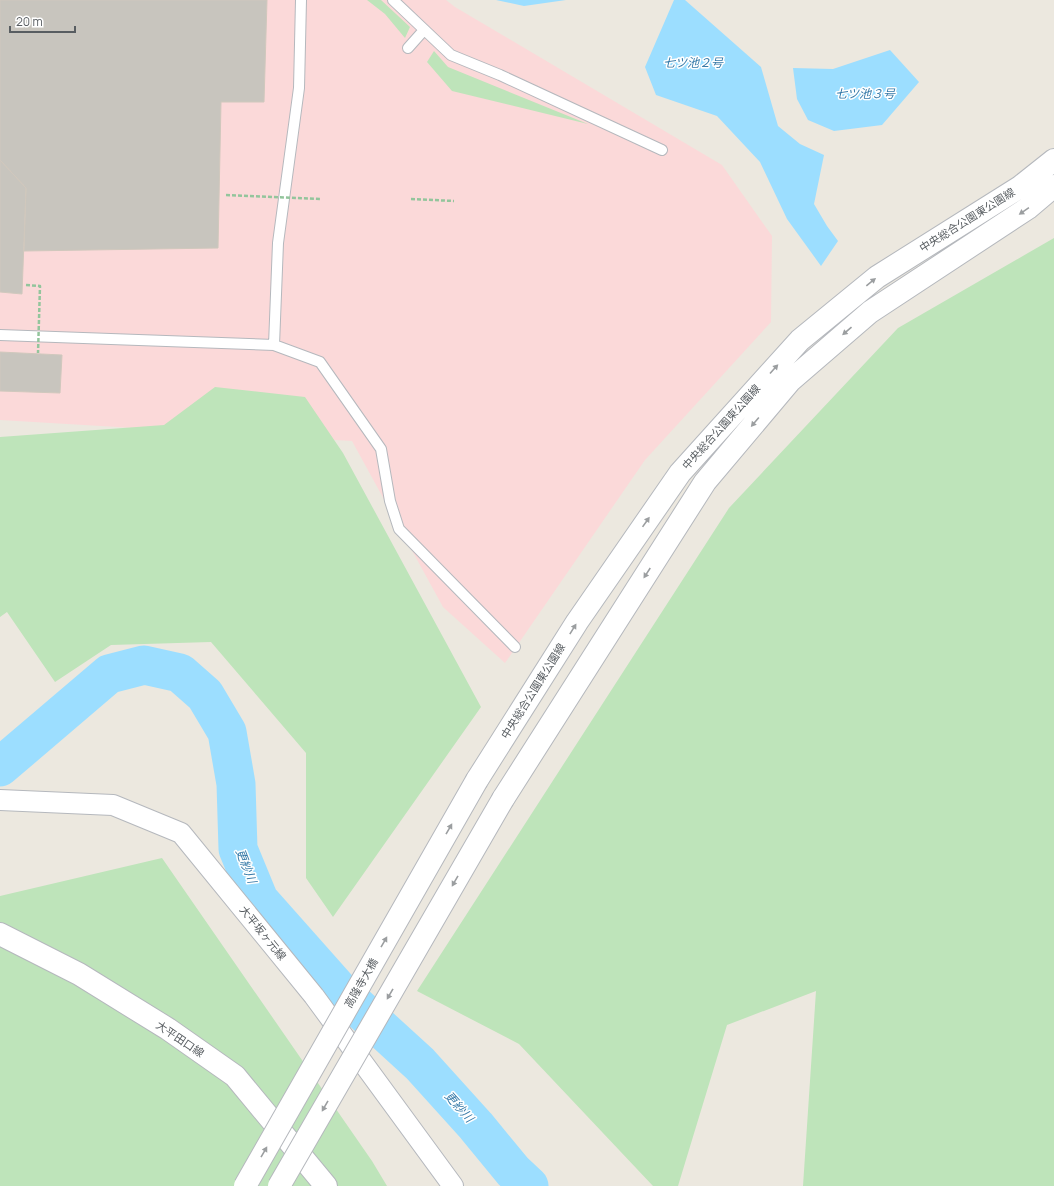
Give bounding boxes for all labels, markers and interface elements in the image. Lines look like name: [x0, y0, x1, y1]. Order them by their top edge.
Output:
scale bar: [10, 8, 75, 34]
text: 20 m: [16, 13, 43, 30]
water label: 七ツ池２号: [663, 54, 724, 71]
water label: 七ツ池３号: [835, 85, 896, 102]
street label: 中央総合公園東公園線: [916, 184, 1017, 255]
one-way arrow: [1019, 207, 1029, 215]
one-way arrow: [865, 278, 876, 287]
one-way arrow: [842, 327, 853, 336]
one-way arrow: [770, 363, 779, 374]
street label: 中央総合公園東公園線: [678, 381, 763, 473]
one-way arrow: [751, 417, 760, 428]
one-way arrow: [642, 516, 650, 527]
one-way arrow: [643, 568, 651, 578]
one-way arrow: [569, 623, 576, 635]
street label: 中央総合公園東公園線: [497, 640, 568, 741]
one-way arrow: [446, 823, 452, 835]
water label: 更紗川: [232, 846, 262, 888]
one-way arrow: [452, 875, 459, 887]
street label: 大平坂ヶ元線: [237, 902, 290, 963]
one-way arrow: [381, 936, 388, 948]
street label: 高隆寺大橋: [340, 955, 381, 1010]
one-way arrow: [387, 988, 394, 1000]
street label: 大平田口線: [153, 1017, 207, 1060]
water label: 更紗川: [441, 1088, 479, 1127]
one-way arrow: [322, 1100, 329, 1112]
one-way arrow: [261, 1146, 268, 1158]

